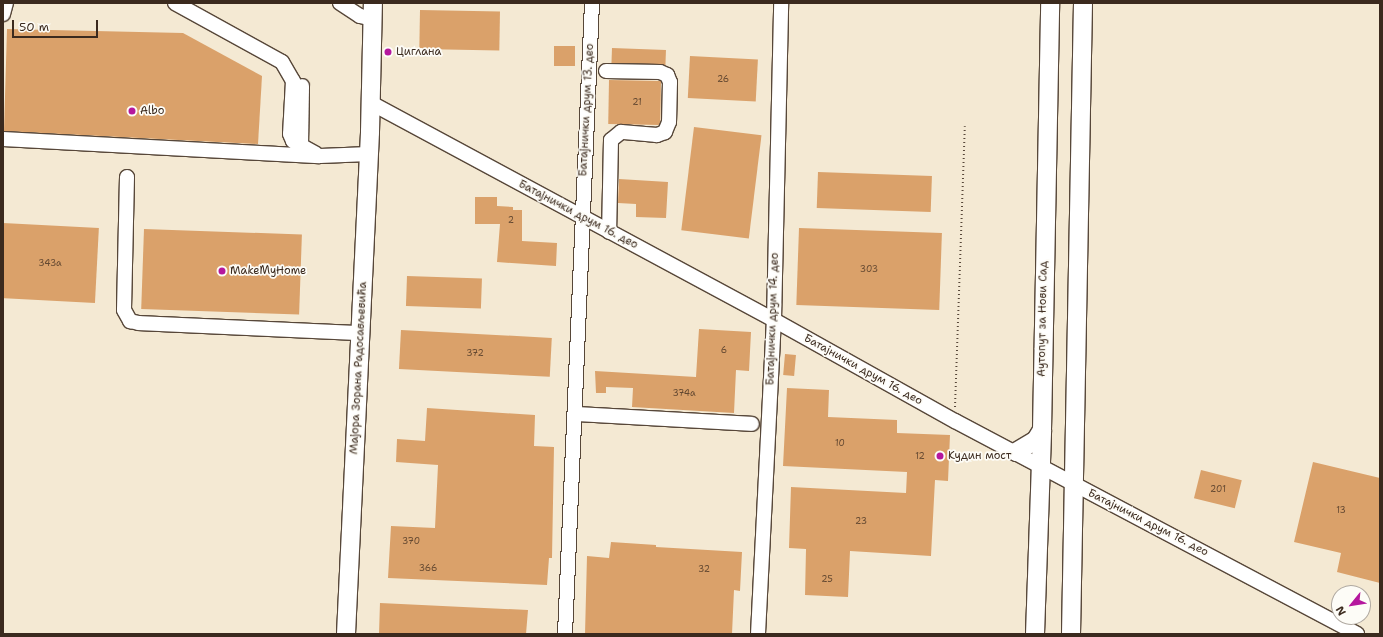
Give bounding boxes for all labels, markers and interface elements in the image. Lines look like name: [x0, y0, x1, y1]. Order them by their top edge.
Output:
scale bar: [14, 12, 100, 38]
text: 50 m: [19, 19, 49, 35]
street label: Батајнички друм 13. део: [577, 43, 597, 177]
place label: Циглана: [396, 45, 441, 59]
marker: Циглана: [383, 47, 393, 57]
house number: 26: [717, 74, 729, 84]
house number: 21: [632, 97, 642, 107]
place label: Albo: [140, 104, 164, 118]
marker: Albo: [127, 106, 137, 116]
street label: Батајнички друм 16. део: [516, 178, 640, 252]
house number: 2: [508, 215, 514, 225]
street label: Батајнички друм 14. део: [764, 252, 782, 386]
house number: 343a: [38, 258, 62, 268]
street label: Аутопут за Нови Сад: [1035, 261, 1051, 377]
place label: MakeMyHome: [230, 264, 306, 278]
house number: 303: [860, 264, 878, 274]
marker: MakeMyHome: [217, 266, 227, 276]
street label: Мајора Зорана Радосављевића: [348, 281, 370, 455]
street label: Батајнички друм 16. део: [801, 332, 925, 408]
house number: 6: [721, 345, 727, 355]
house number: 372: [466, 348, 484, 358]
house number: 374a: [672, 388, 696, 398]
house number: 10: [835, 438, 845, 448]
place label: Кудин мост: [948, 449, 1011, 463]
house number: 12: [915, 451, 925, 461]
marker: Кудин мост: [935, 451, 945, 461]
house number: 201: [1210, 484, 1226, 494]
street label: Батајнички друм 16. део: [1086, 487, 1210, 559]
house number: 13: [1336, 505, 1346, 515]
house number: 23: [855, 516, 867, 526]
house number: 370: [402, 536, 420, 546]
house number: 366: [419, 563, 437, 573]
house number: 32: [698, 564, 710, 574]
house number: 25: [821, 574, 833, 584]
north arrow: [1331, 585, 1371, 625]
text: N: [1332, 603, 1350, 618]

